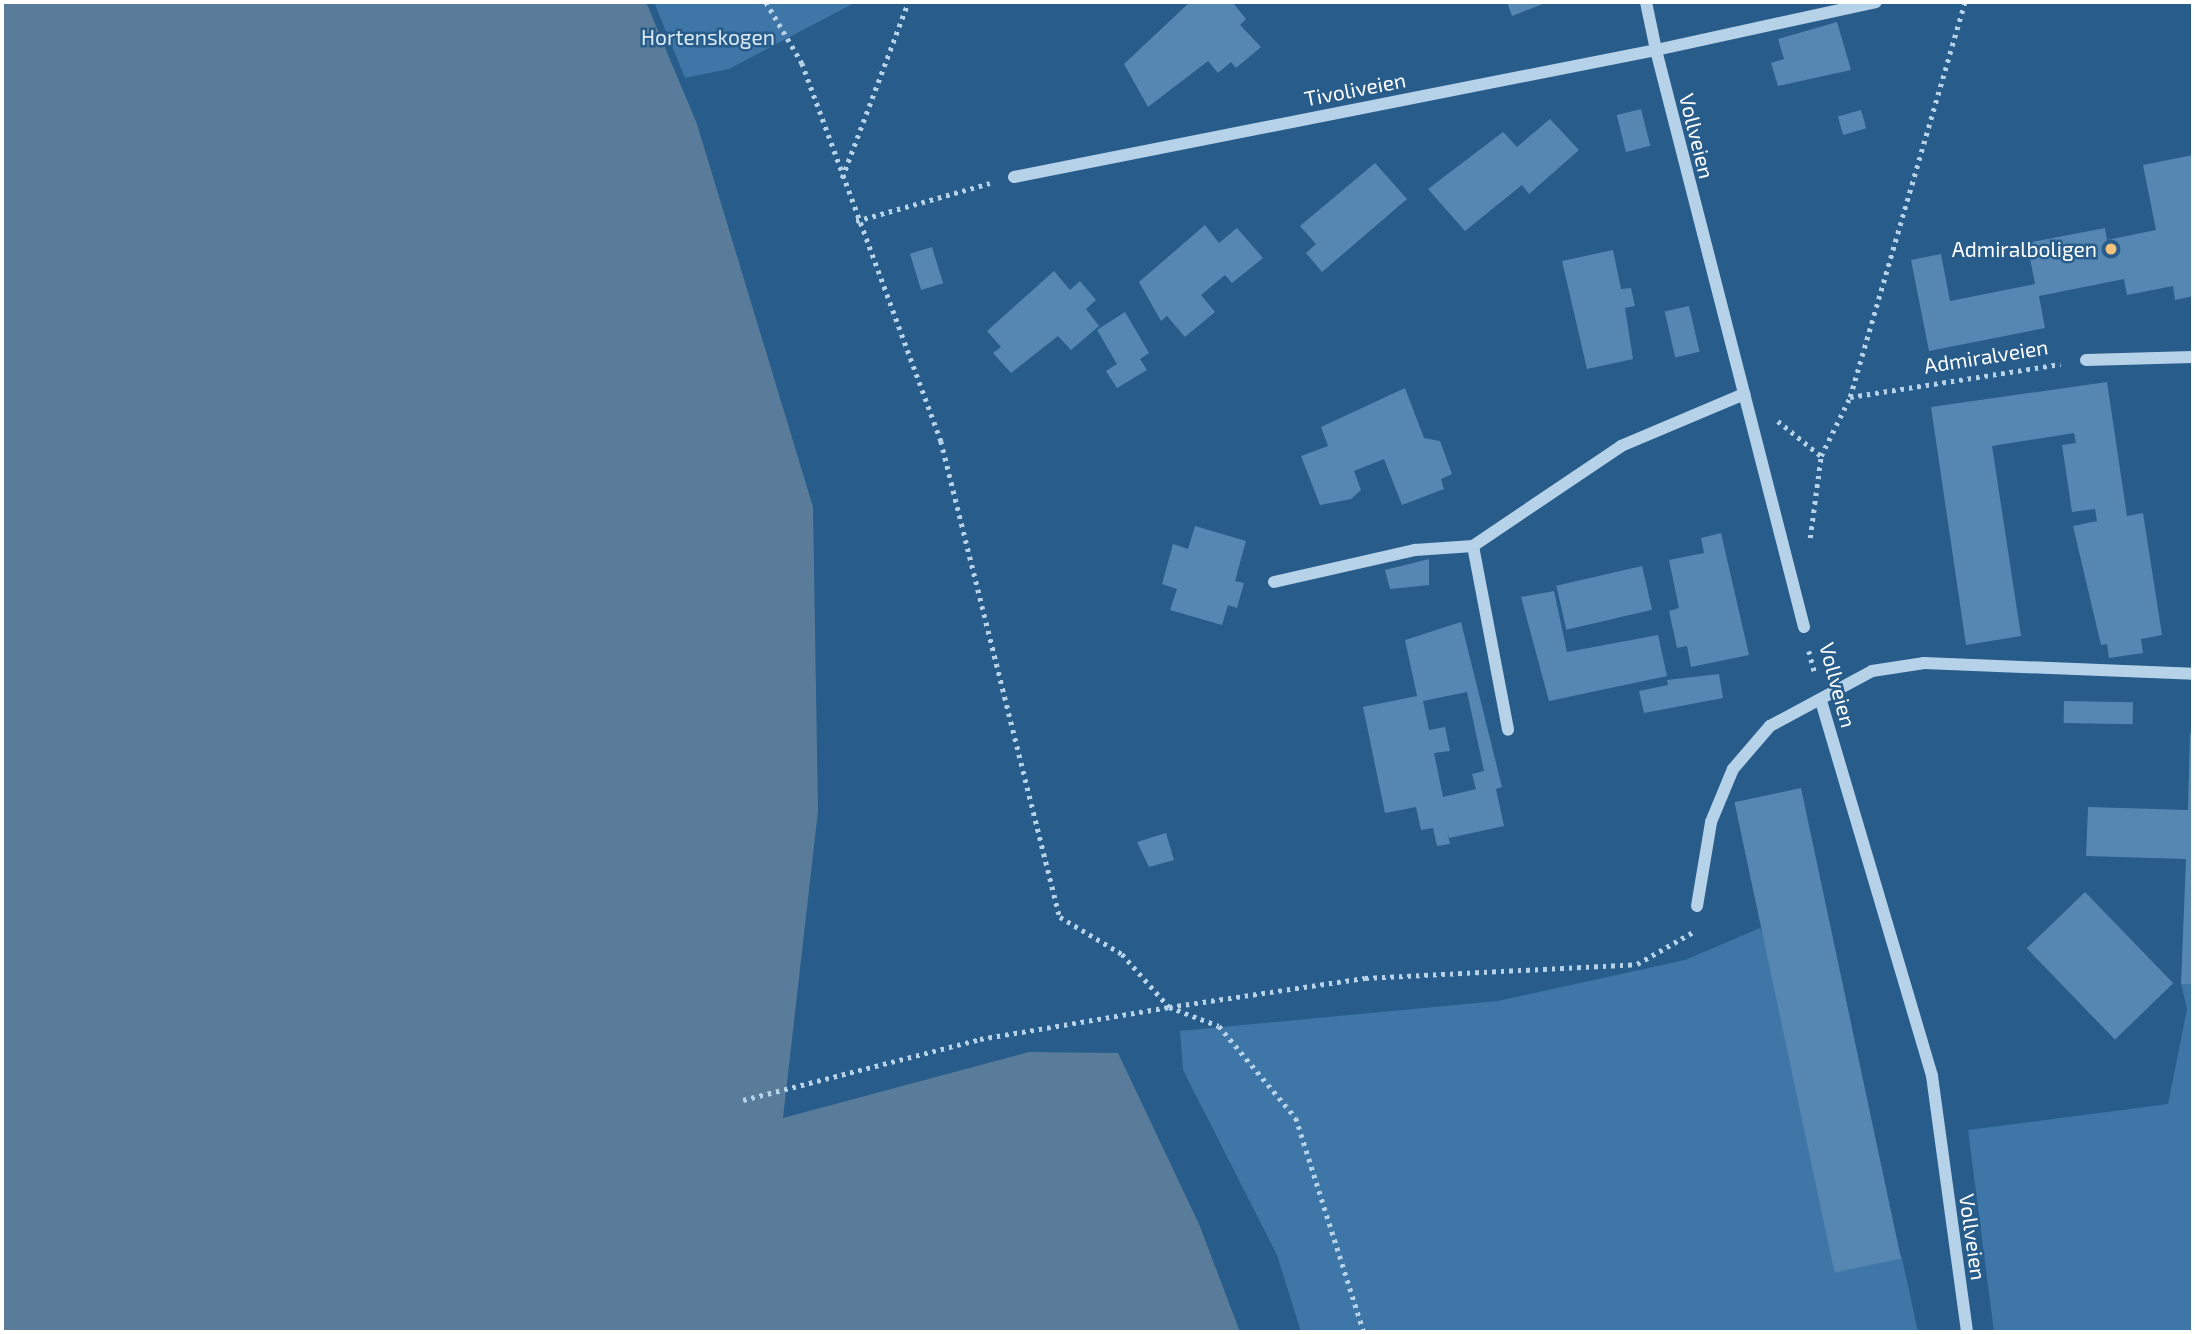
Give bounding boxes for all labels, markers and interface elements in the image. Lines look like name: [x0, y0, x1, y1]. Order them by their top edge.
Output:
park label: Hortenskogen: [641, 24, 775, 50]
street label: Tivoliveien: [1302, 67, 1408, 111]
street label: Vollveien: [1674, 91, 1720, 181]
place label: Admiralboligen: [1952, 236, 2097, 262]
marker: Admiralboligen: [2103, 241, 2119, 257]
street label: Admiralveien: [1922, 334, 2050, 378]
street label: Vollveien: [1815, 640, 1861, 730]
street label: Vollveien: [1954, 1192, 1992, 1282]

